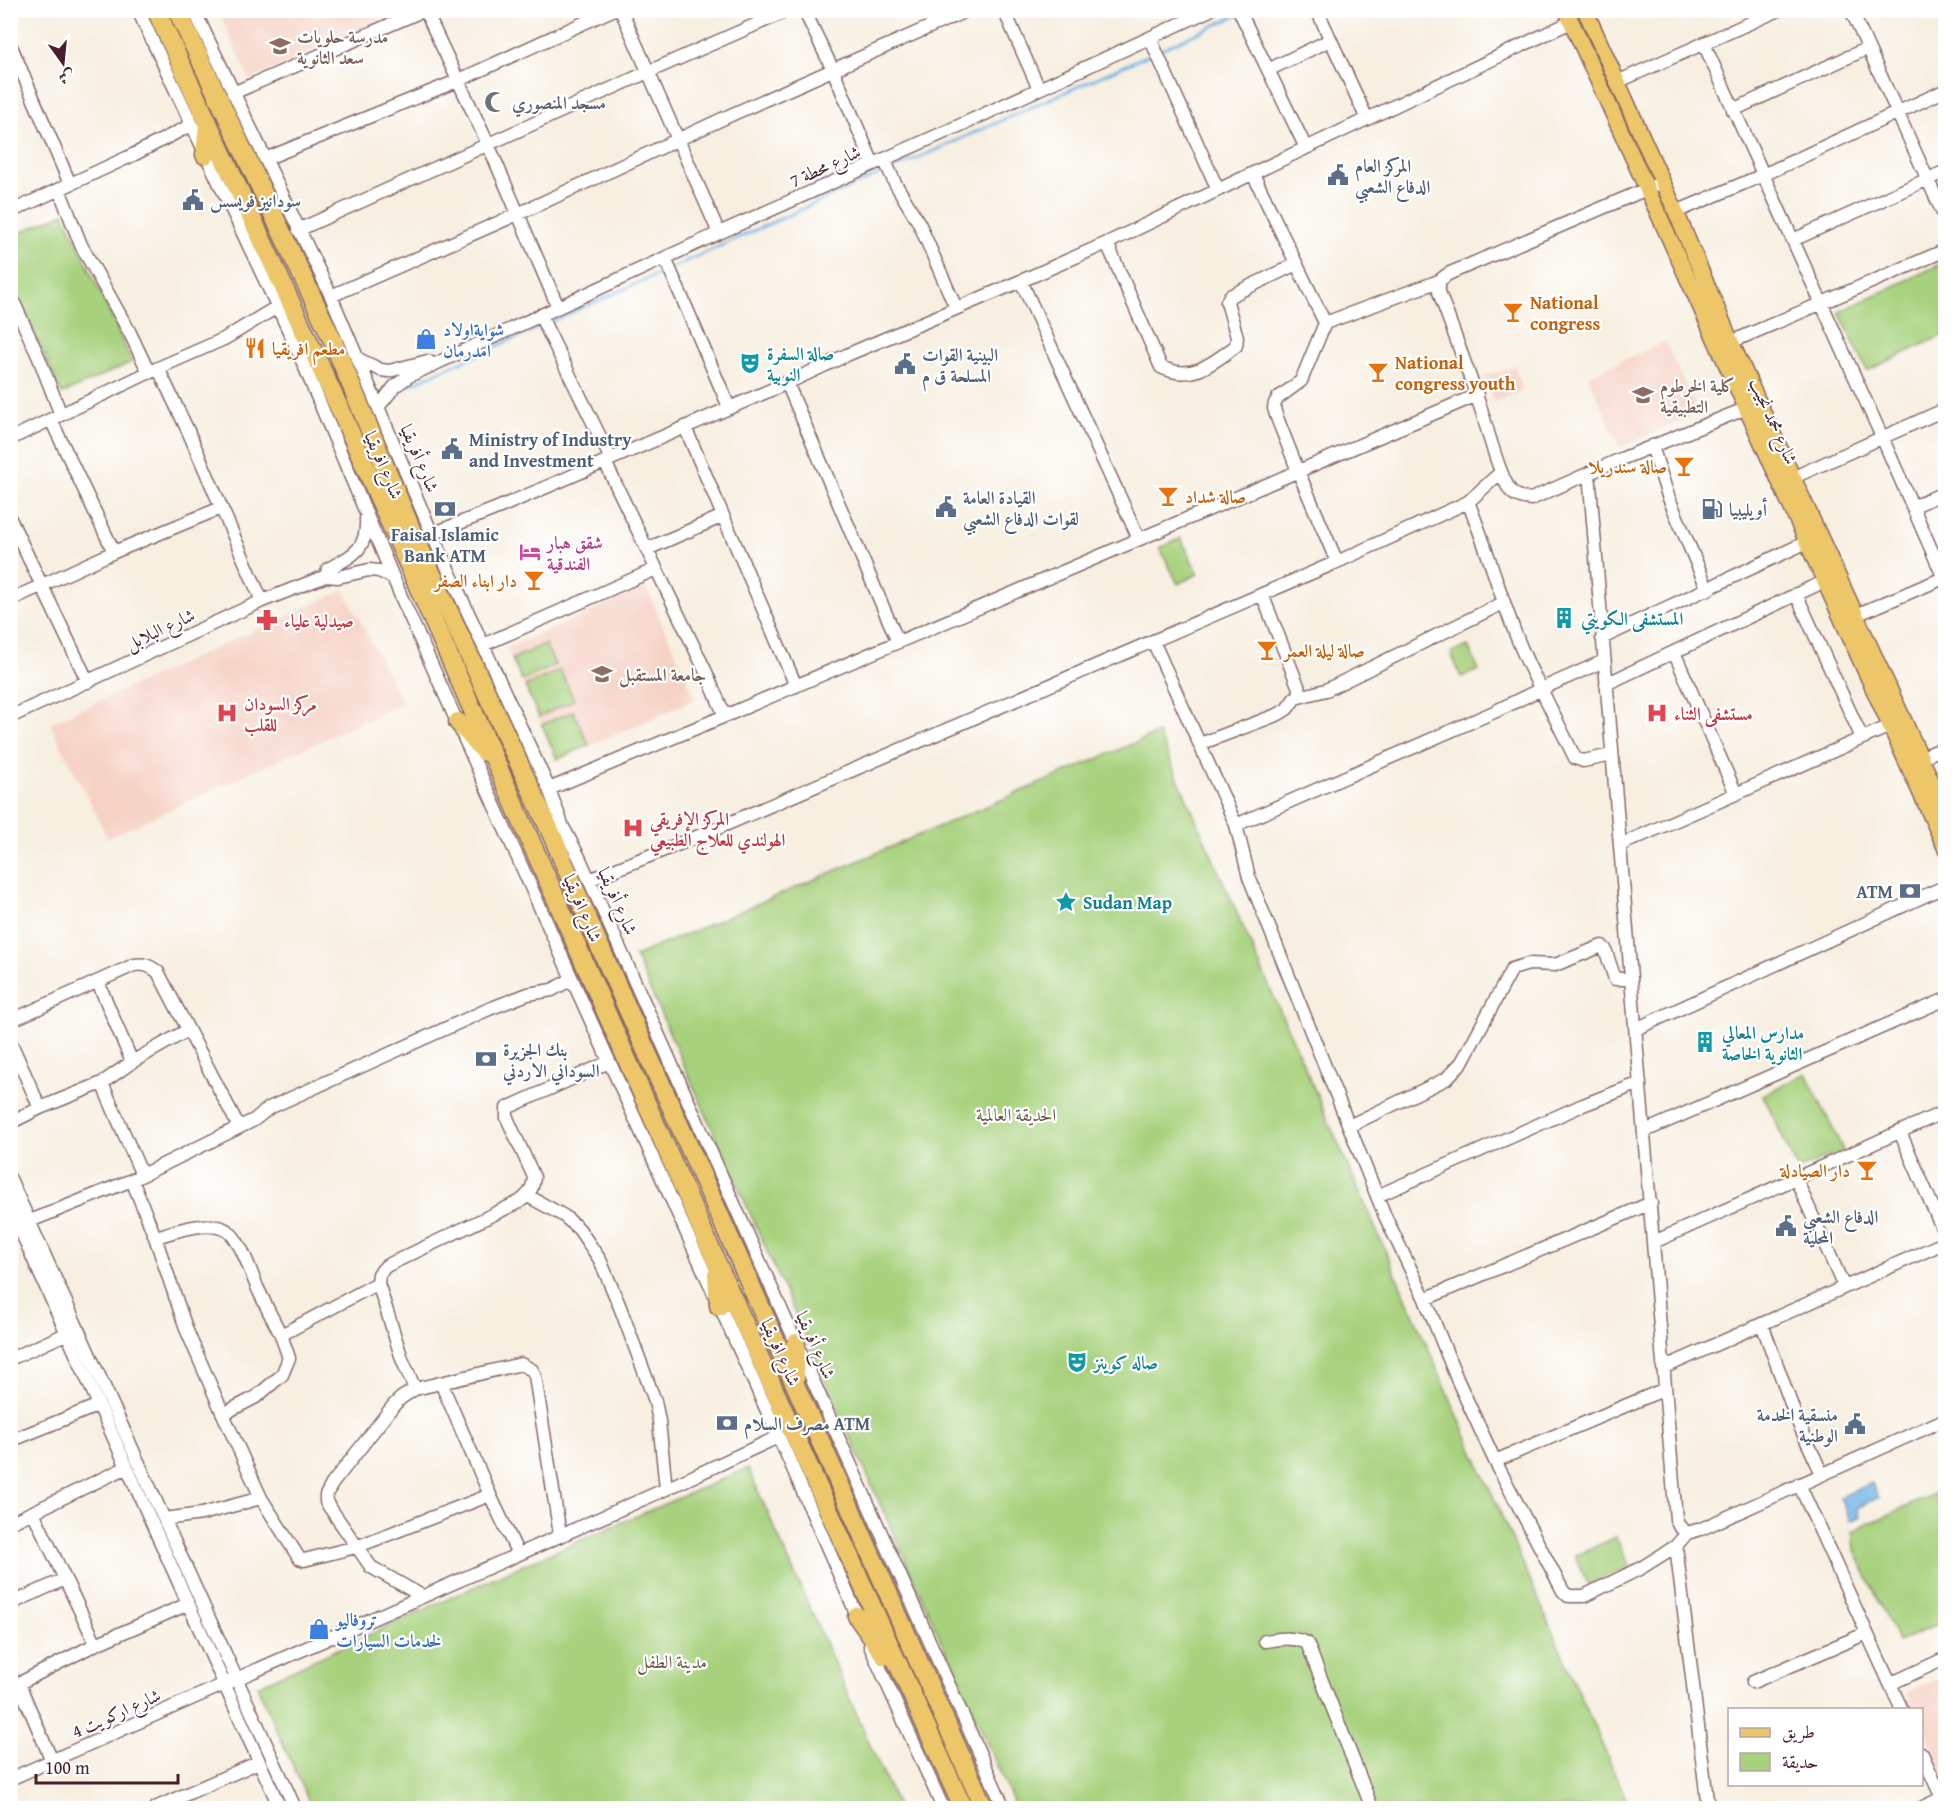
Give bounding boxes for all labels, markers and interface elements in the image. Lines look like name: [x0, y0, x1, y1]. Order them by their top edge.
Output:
place label: مدرسة حلويات سعد الثانوية: [297, 23, 388, 71]
north arrow: [33, 33, 93, 93]
school or university icon: مدرسة حلويات سعد الثانوية: [268, 34, 292, 58]
text: ش: [56, 64, 78, 91]
place label: مسجد المنصوري: [512, 89, 606, 118]
mosque icon: مسجد المنصوري: [483, 90, 507, 114]
street label: شارع محطة 7: [785, 138, 866, 196]
place label: المركز العام الدفاع الشعبي: [1355, 152, 1430, 204]
public building icon: المركز العام الدفاع الشعبي: [1326, 163, 1350, 187]
place label: سودانيز فويسس: [210, 187, 301, 214]
public building icon: سودانيز فويسس: [181, 188, 205, 212]
place label: National congress: [1530, 289, 1601, 337]
bar icon: National congress: [1501, 300, 1525, 324]
place label: شوايةاولاد امدرمان: [443, 316, 504, 364]
shop icon: شوايةاولاد امدرمان: [414, 327, 438, 351]
place label: مطعم افريقيا: [272, 335, 345, 366]
restaurant icon: مطعم افريقيا: [243, 336, 267, 360]
place label: صالة السفرة النوبية: [767, 340, 834, 388]
place label: البينية القوات المسلحة ق م: [922, 341, 998, 392]
place label: National congress youth: [1395, 349, 1516, 397]
theatre icon: صالة السفرة النوبية: [738, 351, 762, 375]
public building icon: البينية القوات المسلحة ق م: [893, 352, 917, 376]
bar icon: National congress youth: [1366, 360, 1390, 384]
place label: كلية الخرطوم التطبيقية: [1660, 372, 1735, 420]
street label: شارع محمد نجيب: [1741, 373, 1805, 470]
school or university icon: كلية الخرطوم التطبيقية: [1631, 383, 1655, 407]
street label: شارع أفريقيا: [392, 420, 446, 497]
place label: Ministry of Industry and Investment: [469, 426, 632, 474]
street label: شارع افريقيا: [356, 427, 410, 504]
public building icon: Ministry of Industry and Investment: [440, 437, 464, 461]
place label: صالة سندريلا: [1588, 453, 1667, 480]
bar icon: صالة سندريلا: [1672, 454, 1696, 478]
place label: صالة شداد: [1185, 483, 1246, 510]
place label: القيادة العامة لقوات الدفاع الشعبي: [963, 484, 1079, 536]
bar icon: صالة شداد: [1156, 484, 1180, 508]
public building icon: القيادة العامة لقوات الدفاع الشعبي: [934, 495, 958, 519]
place label: أويليبيا: [1729, 496, 1768, 523]
bank icon: Faisal Islamic Bank ATM: [433, 497, 457, 521]
fuel station icon: أويليبيا: [1700, 497, 1724, 521]
place label: Faisal Islamic Bank ATM: [391, 521, 499, 569]
place label: شقق هبار الفندقية: [545, 529, 603, 577]
hotel icon: شقق هبار الفندقية: [518, 540, 542, 564]
place label: دار ابناء الصفر: [432, 567, 517, 594]
bar icon: دار ابناء الصفر: [522, 568, 546, 592]
street label: شارع البلابل: [121, 601, 200, 659]
place label: المستشفى الكويتي: [1581, 605, 1683, 635]
building icon: المستشفى الكويتي: [1552, 606, 1576, 630]
place label: صيدلية علياء: [284, 607, 354, 634]
pharmacy icon: صيدلية علياء: [255, 608, 279, 632]
place label: صالة ليلة العمر: [1282, 637, 1365, 664]
bar icon: صالة ليلة العمر: [1255, 638, 1279, 662]
place label: جامعة المستقبل: [619, 661, 706, 688]
school or university icon: جامعة المستقبل: [590, 662, 614, 686]
place label: مركز السودان للقلب: [244, 690, 317, 738]
place label: مستشفى الثناء: [1674, 700, 1753, 728]
hospital icon: مركز السودان للقلب: [215, 701, 239, 725]
hospital icon: مستشفى الثناء: [1645, 701, 1669, 725]
place label: المركز الإفريقي الهولندي للعلاج الطبيعي: [649, 805, 786, 857]
hospital icon: المركز الإفريقي الهولندي للعلاج الطبيعي: [621, 816, 645, 840]
street label: شارع أفريقيا: [589, 863, 645, 940]
street label: شارع افريقيا: [555, 870, 609, 947]
place label: ATM: [1856, 878, 1893, 905]
bank icon: ATM: [1898, 879, 1922, 903]
place label: Sudan Map: [1083, 889, 1172, 916]
place icon: Sudan Map: [1054, 890, 1078, 914]
place label: مدارس المعالي الثانوية الخاصة: [1721, 1019, 1804, 1067]
building icon: مدارس المعالي الثانوية الخاصة: [1693, 1030, 1717, 1054]
place label: بنك الجزيرة السوداني الاردني: [502, 1036, 600, 1086]
bank icon: بنك الجزيرة السوداني الاردني: [474, 1047, 498, 1071]
park label: الحديقة العالمية: [976, 1101, 1056, 1128]
place label: دار الصيادلة: [1779, 1157, 1850, 1184]
bar icon: دار الصيادلة: [1855, 1158, 1879, 1182]
place label: الدفاع الشعبي المحلية: [1803, 1203, 1878, 1251]
public building icon: الدفاع الشعبي المحلية: [1774, 1214, 1798, 1238]
street label: شارع أفريقيا: [787, 1307, 843, 1384]
street label: شارع افريقيا: [752, 1314, 808, 1391]
place label: صاله كوينز: [1092, 1349, 1158, 1376]
theatre icon: صاله كوينز: [1065, 1350, 1089, 1374]
place label: منسقية الخدمة الوطنية: [1757, 1401, 1838, 1449]
place label: مصرف السلام ATM: [744, 1410, 870, 1440]
bank icon: مصرف السلام ATM: [715, 1411, 739, 1435]
public building icon: منسقية الخدمة الوطنية: [1843, 1412, 1867, 1436]
place label: تروفاليو لخدمات السيارات: [334, 1606, 442, 1654]
shop icon: تروفاليو لخدمات السيارات: [307, 1617, 331, 1641]
park label: مدينة الطفل: [637, 1648, 707, 1675]
street label: شارع اركويت 4: [67, 1681, 166, 1746]
legend: [1728, 1708, 1923, 1786]
text: طريق: [1782, 1718, 1815, 1745]
scale bar: [36, 1747, 178, 1785]
text: حديقة: [1782, 1748, 1818, 1775]
text: 100 m: [45, 1754, 90, 1781]

